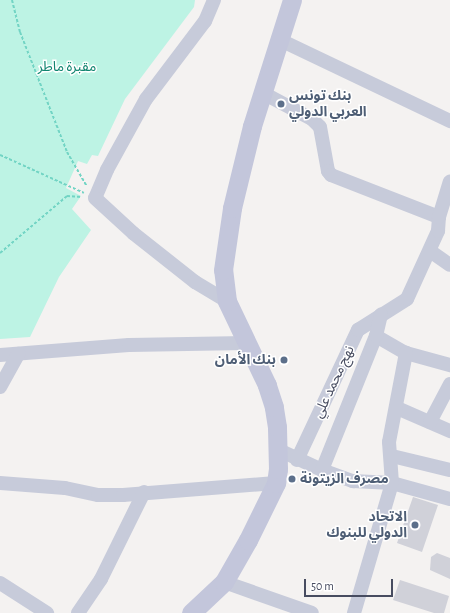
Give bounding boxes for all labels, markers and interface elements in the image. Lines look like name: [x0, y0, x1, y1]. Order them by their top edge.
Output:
park label: مقبرة ماطر: [38, 59, 96, 75]
place label: بنك تونس العربي الدولي: [289, 88, 367, 120]
marker: بنك تونس العربي الدولي: [276, 99, 286, 109]
street label: نهج محمد علي: [310, 343, 358, 421]
place label: بنك الأمان: [215, 352, 276, 368]
marker: بنك الأمان: [279, 355, 289, 365]
place label: مصرف الزيتونة: [300, 471, 389, 487]
marker: مصرف الزيتونة: [287, 474, 297, 484]
place label: الاتحاد الدولي للبنوك: [326, 509, 407, 542]
marker: الاتحاد الدولي للبنوك: [410, 520, 420, 530]
scale bar: [306, 571, 395, 597]
text: 50 m: [311, 580, 334, 592]

